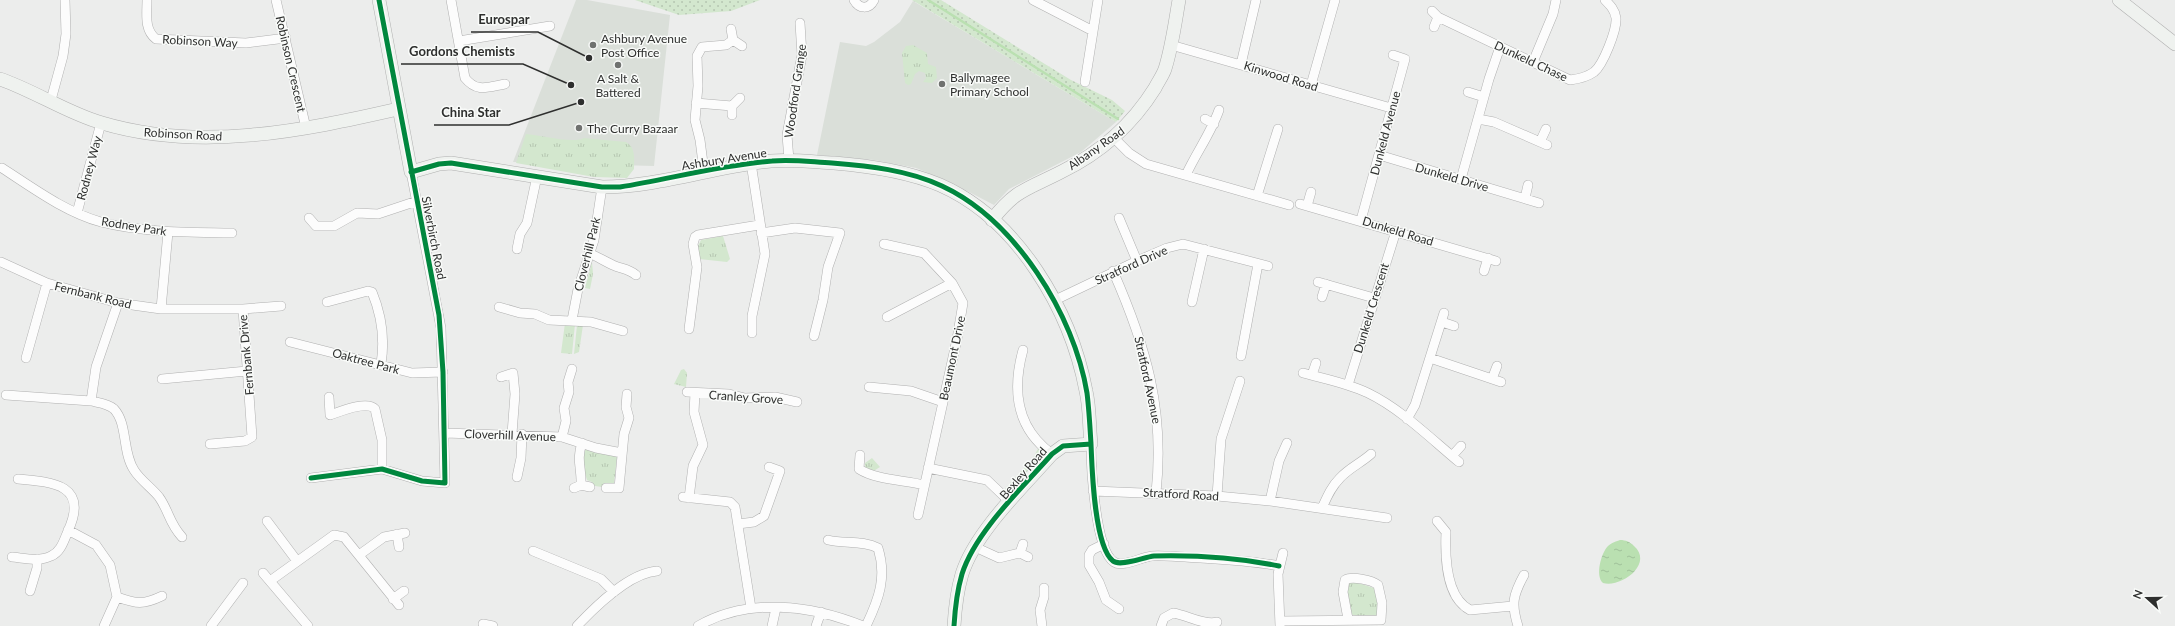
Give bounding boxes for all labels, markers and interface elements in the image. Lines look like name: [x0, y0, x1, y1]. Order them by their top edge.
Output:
callout: Eurospar: [471, 7, 538, 32]
text: Eurospar: [478, 11, 530, 27]
street label: Robinson Crescent: [273, 14, 310, 114]
place label: Ashbury Avenue Post Office: [601, 31, 687, 60]
street label: Robinson Way: [162, 32, 239, 51]
street label: Dunkeld Chase: [1492, 37, 1570, 85]
callout: Gordons Chemists: [401, 39, 523, 64]
marker: Ashbury Avenue Post Office: [588, 40, 598, 50]
text: Gordons Chemists: [409, 43, 515, 59]
street label: Woodford Grange: [781, 43, 809, 139]
street label: Kinwood Road: [1242, 58, 1320, 94]
marker: A Salt & Battered: [613, 60, 623, 70]
place label: Ballymagee Primary School: [950, 70, 1029, 99]
place label: A Salt & Battered: [595, 71, 641, 100]
marker: Ballymagee Primary School: [937, 79, 947, 89]
street label: Dunkeld Avenue: [1367, 89, 1403, 177]
callout: China Star: [434, 100, 509, 125]
text: China Star: [441, 104, 501, 120]
place label: The Curry Bazaar: [587, 121, 678, 136]
marker: The Curry Bazaar: [574, 123, 584, 133]
street label: Albany Road: [1065, 123, 1127, 173]
street label: Robinson Road: [143, 124, 223, 144]
street label: Rodney Way: [73, 133, 105, 202]
street label: Ashbury Avenue: [680, 145, 768, 173]
street label: Dunkeld Drive: [1414, 159, 1490, 195]
street label: Silverbirch Road: [419, 195, 449, 281]
street label: Rodney Park: [100, 213, 169, 239]
street label: Dunkeld Road: [1361, 213, 1435, 249]
street label: Cloverhill Park: [571, 214, 604, 293]
street label: Stratford Drive: [1092, 242, 1170, 288]
street label: Dunkeld Crescent: [1350, 260, 1392, 355]
street label: Fernbank Road: [53, 278, 133, 312]
street label: Fernbank Drive: [235, 314, 257, 396]
street label: Beaumont Drive: [936, 314, 968, 402]
street label: Stratford Avenue: [1131, 335, 1165, 425]
street label: Oaktree Park: [331, 345, 402, 377]
street label: Cranley Grove: [708, 387, 784, 407]
street label: Cloverhill Avenue: [464, 426, 556, 444]
street label: Bexley Road: [996, 444, 1050, 502]
street label: Stratford Road: [1143, 485, 1219, 503]
north arrow: [2127, 578, 2167, 618]
text: N: [2130, 588, 2145, 601]

